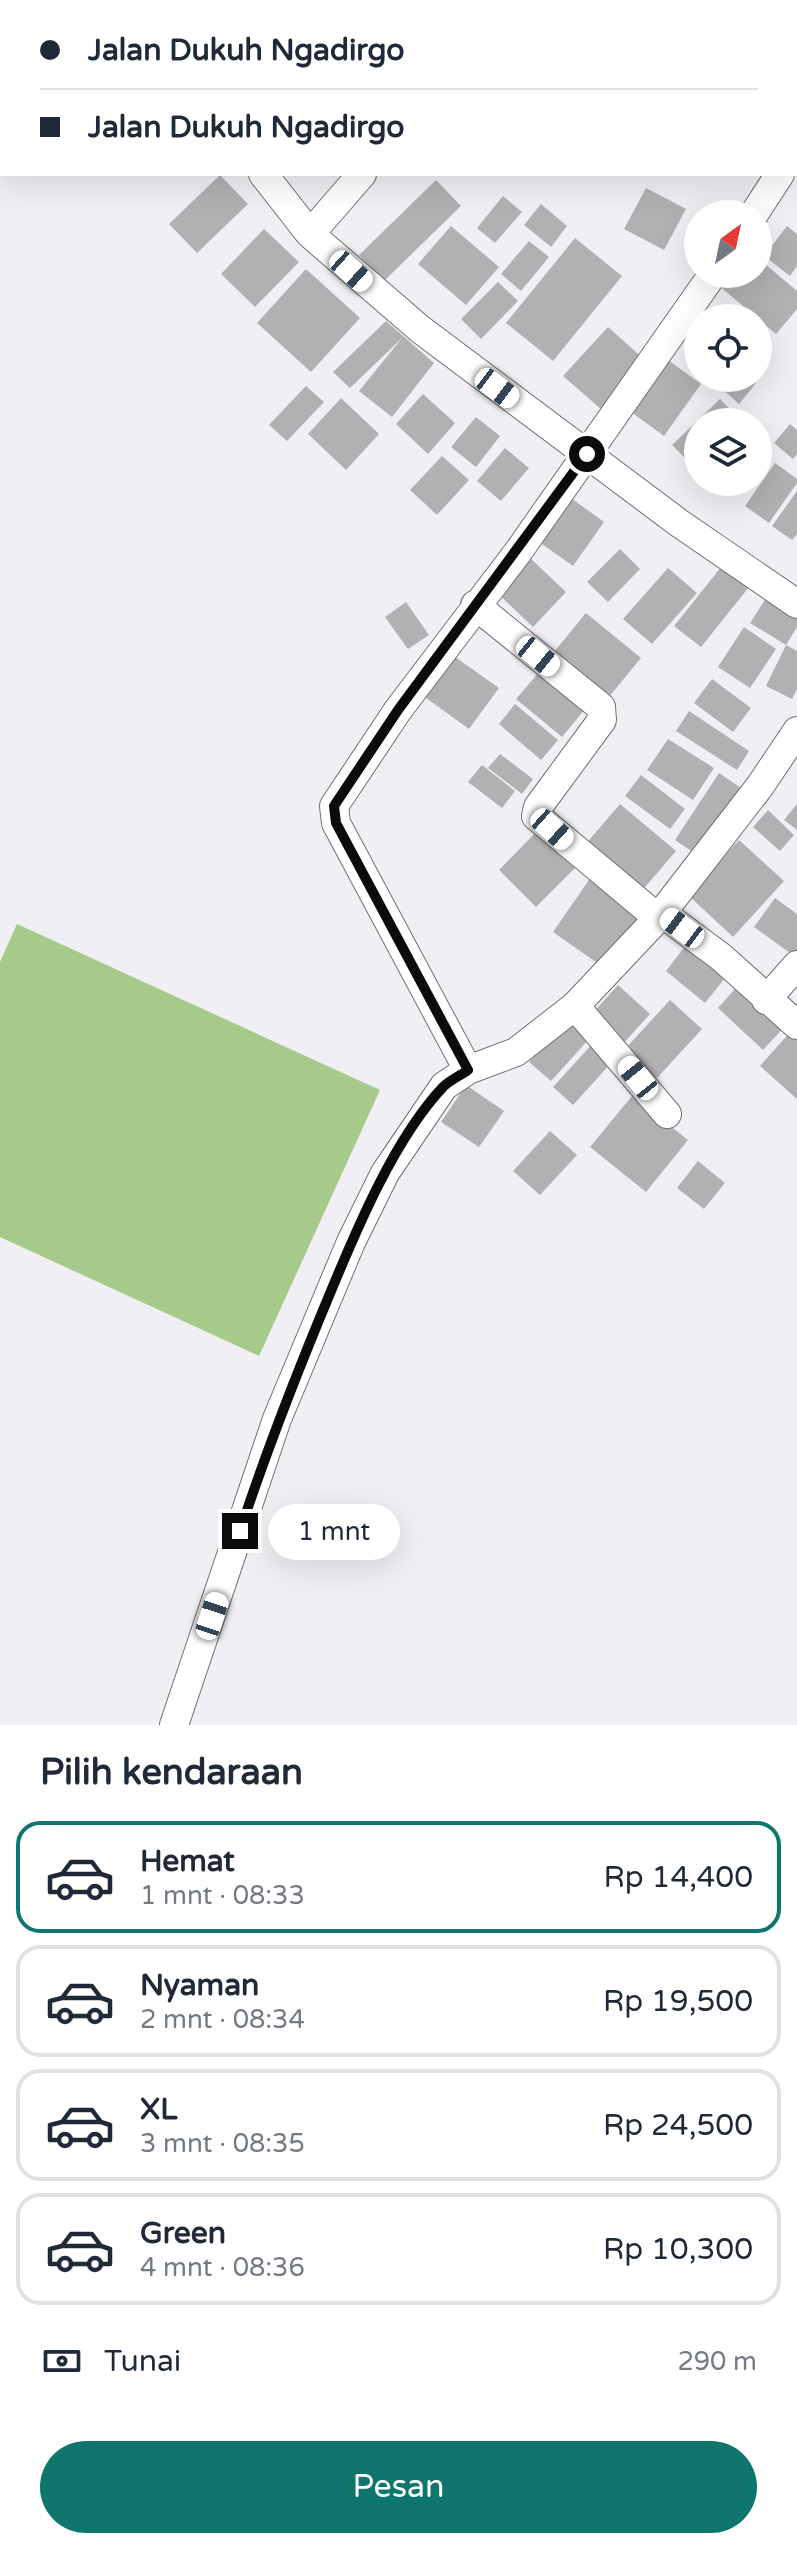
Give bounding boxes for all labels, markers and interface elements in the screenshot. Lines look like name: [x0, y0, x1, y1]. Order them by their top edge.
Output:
text: Jalan Dukuh Ngadirgo: [88, 32, 405, 69]
text: Jalan Dukuh Ngadirgo: [88, 109, 405, 146]
north arrow: [684, 200, 772, 288]
map controls: [684, 200, 772, 496]
car: [325, 246, 377, 296]
button: locate: [684, 304, 772, 392]
car: [471, 364, 523, 412]
button: layers: [684, 408, 772, 496]
route start: [569, 436, 605, 472]
car: [512, 632, 564, 680]
car: [526, 804, 578, 854]
car: [656, 904, 708, 952]
car: [614, 1052, 662, 1104]
callout: 1 mnt: [268, 1503, 400, 1559]
route end: [222, 1513, 258, 1549]
text: 1 mnt: [298, 1516, 370, 1547]
car: [193, 1589, 231, 1643]
text: Pilih kendaraan: [40, 1751, 303, 1794]
icon: car: [44, 1841, 116, 1913]
text: Hemat: [140, 1843, 235, 1880]
text: Rp 14,400: [604, 1859, 753, 1896]
text: 1 mnt · 08:33: [140, 1880, 305, 1911]
icon: car: [44, 1965, 116, 2037]
text: Nyaman: [140, 1967, 259, 2004]
text: Rp 19,500: [603, 1983, 753, 2020]
text: 2 mnt · 08:34: [140, 2004, 305, 2035]
icon: car: [44, 2089, 116, 2161]
text: XL: [140, 2091, 177, 2128]
text: Rp 24,500: [603, 2107, 753, 2144]
text: 3 mnt · 08:35: [140, 2128, 305, 2159]
icon: car: [44, 2213, 116, 2285]
text: Green: [140, 2215, 226, 2252]
text: Rp 10,300: [603, 2231, 753, 2268]
text: 4 mnt · 08:36: [140, 2252, 305, 2283]
icon: cash: [40, 2339, 84, 2383]
text: Tunai: [104, 2343, 181, 2380]
text: 290 m: [677, 2346, 757, 2377]
button: Pesan: [40, 2441, 757, 2533]

